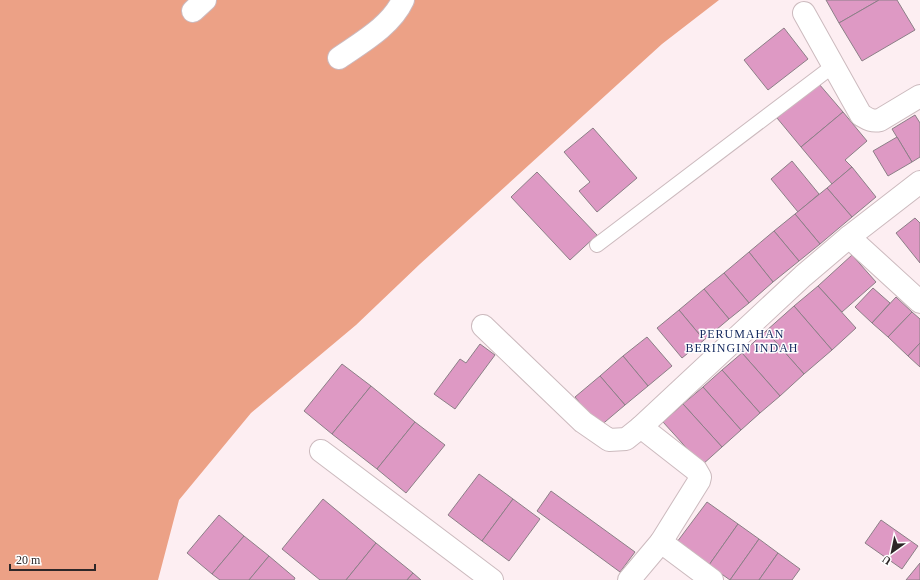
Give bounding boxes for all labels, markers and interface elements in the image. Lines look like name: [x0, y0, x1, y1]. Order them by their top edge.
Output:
district label: PERUMAHAN BERINGIN INDAH: [686, 327, 799, 355]
north arrow: [872, 532, 912, 572]
scale bar: [10, 546, 95, 572]
text: 20 m: [16, 553, 41, 567]
text: U: [880, 553, 893, 568]

